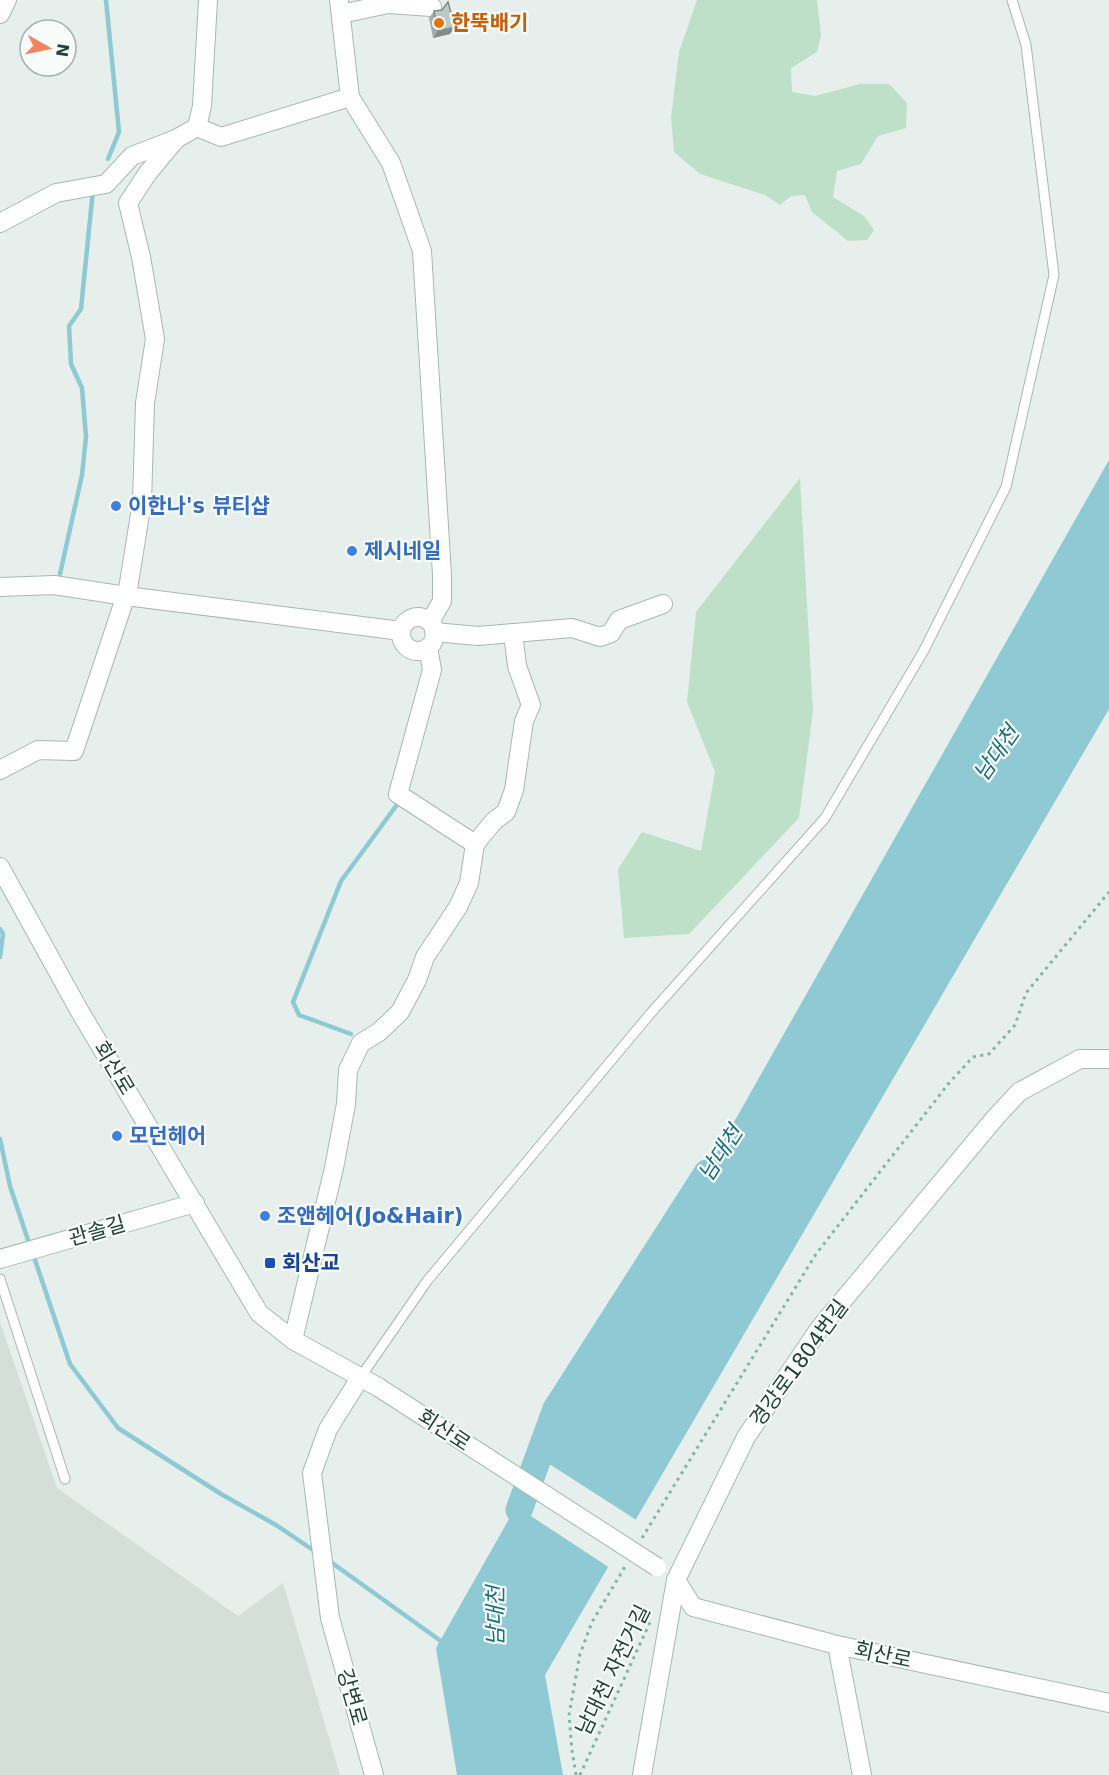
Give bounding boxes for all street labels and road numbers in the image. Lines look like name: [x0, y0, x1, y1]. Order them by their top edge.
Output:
street label: 회산로: [89, 1037, 139, 1099]
street label: 관솔길: [66, 1211, 128, 1251]
street label: 경강로1804번길: [745, 1295, 853, 1431]
street label: 회산로: [413, 1404, 475, 1456]
street label: 남대천 자전거길: [571, 1601, 655, 1739]
street label: 회산로: [852, 1637, 914, 1673]
street label: 강변로: [332, 1666, 372, 1728]

